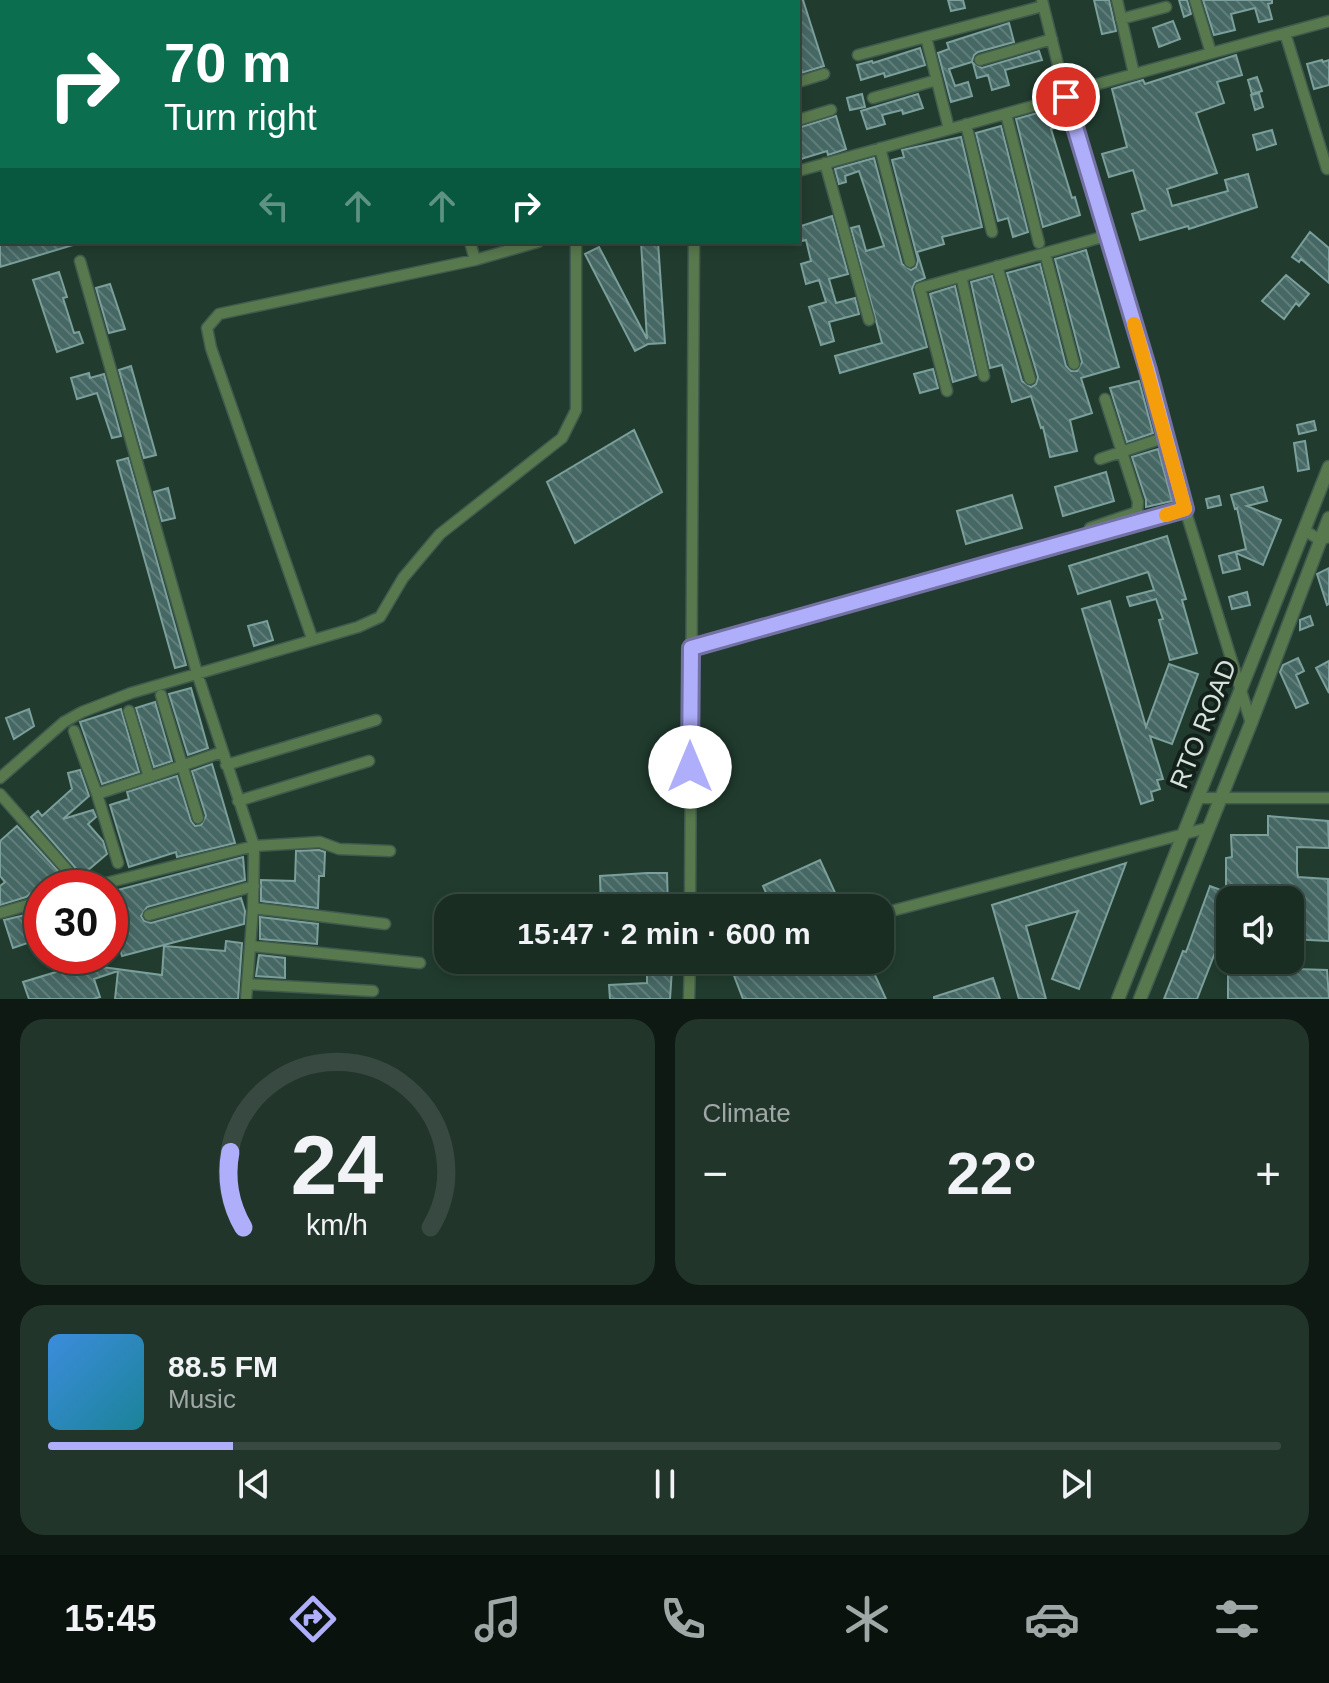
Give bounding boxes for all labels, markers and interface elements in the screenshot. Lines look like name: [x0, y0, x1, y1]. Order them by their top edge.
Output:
text: 70 m: [164, 31, 292, 94]
icon: right: [32, 32, 136, 136]
pin: [1032, 63, 1100, 131]
icon: arrive: [1044, 75, 1088, 119]
text: Turn right: [164, 97, 317, 138]
icon: left: [252, 184, 296, 228]
icon: ahead: [336, 184, 380, 228]
icon: ahead: [420, 184, 464, 228]
icon: right: [504, 184, 548, 228]
street label: RTO ROAD: [1164, 655, 1242, 793]
position arrow: [648, 725, 732, 809]
speed limit sign: 30: [24, 870, 128, 974]
map controls: [1216, 886, 1304, 974]
button: sound: [1216, 886, 1304, 974]
text: 15:47 · 2 min · 600 m: [517, 917, 811, 950]
text: Climate: [703, 1098, 791, 1128]
text: 24: [291, 1119, 384, 1212]
text: 22°: [946, 1140, 1037, 1207]
text: −: [703, 1149, 728, 1198]
text: +: [1255, 1149, 1281, 1198]
text: km/h: [306, 1209, 368, 1241]
text: 88.5 FM: [168, 1350, 278, 1383]
text: Music: [168, 1384, 236, 1414]
icon: previous: [232, 1462, 276, 1506]
icon: pause: [643, 1462, 687, 1506]
icon: next: [1054, 1462, 1098, 1506]
icon: directions: [285, 1591, 341, 1647]
icon: music: [470, 1591, 526, 1647]
icon: phone: [655, 1591, 711, 1647]
icon: climate: [839, 1591, 895, 1647]
icon: car: [1024, 1591, 1080, 1647]
icon: filters: [1209, 1591, 1265, 1647]
text: 15:45: [64, 1598, 156, 1639]

